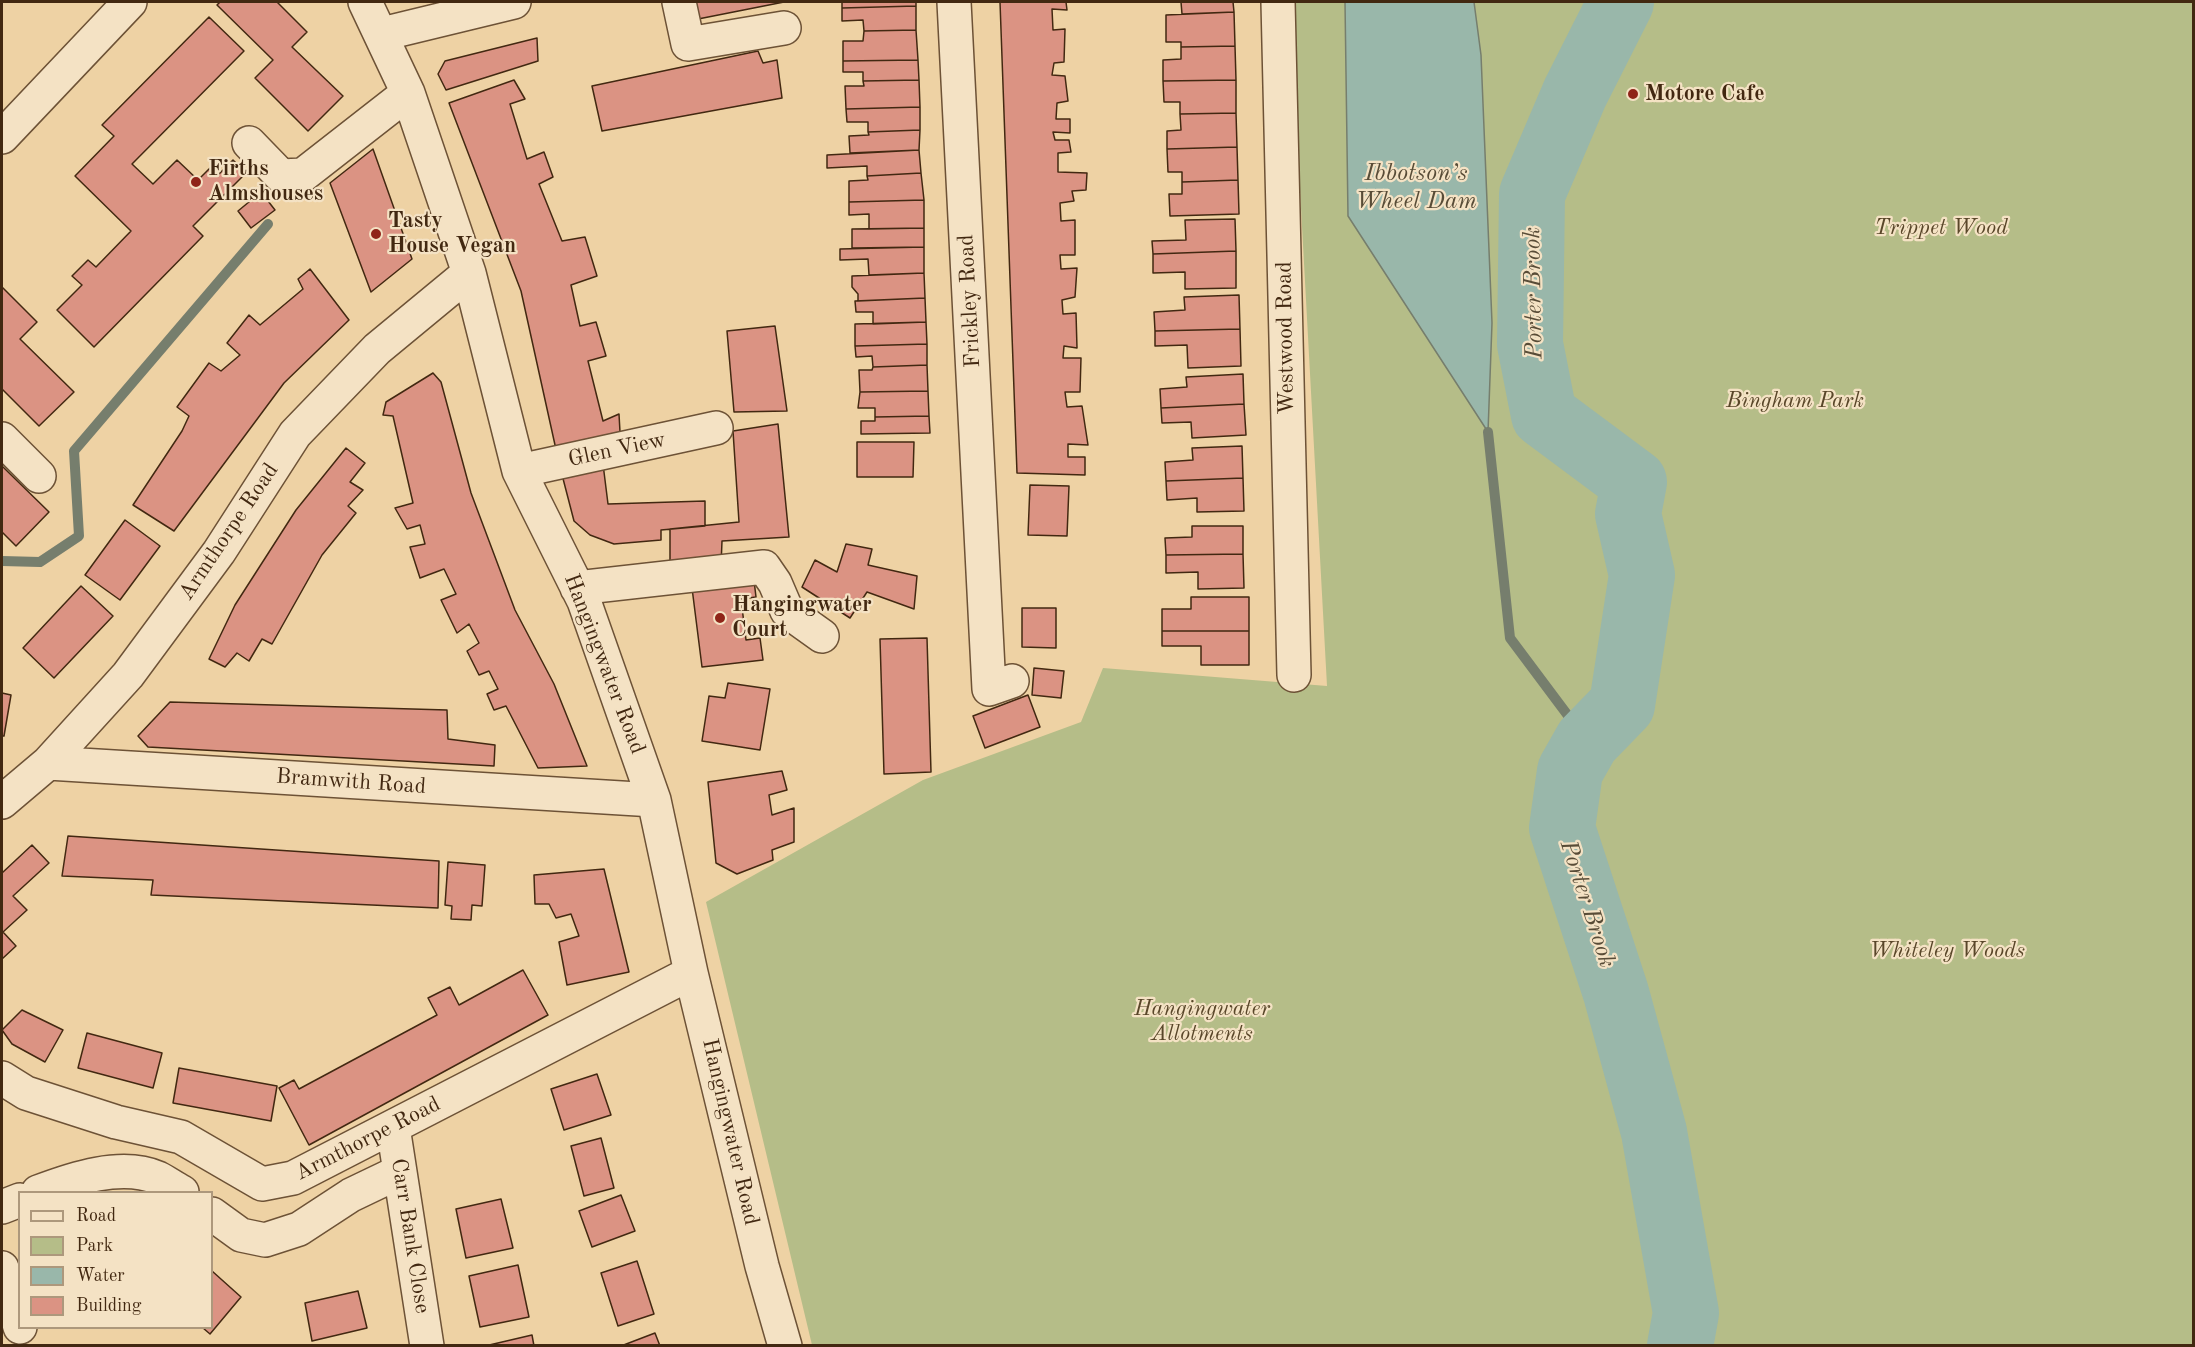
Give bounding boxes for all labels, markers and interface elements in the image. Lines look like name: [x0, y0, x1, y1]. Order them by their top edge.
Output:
place label: Motore Cafe: [1645, 81, 1765, 107]
marker: Motore Cafe: [1626, 87, 1640, 101]
place label: Firths Almshouses: [208, 156, 323, 208]
water label: Ibbotson’s Wheel Dam: [1355, 160, 1477, 216]
marker: Firths Almshouses: [189, 175, 203, 189]
place label: Tasty House Vegan: [388, 208, 516, 260]
park label: Trippet Wood: [1874, 215, 2008, 241]
marker: Tasty House Vegan: [369, 227, 383, 241]
water label: Porter Brook: [1518, 227, 1550, 359]
street label: Frickley Road: [953, 234, 987, 368]
street label: Westwood Road: [1271, 261, 1301, 415]
park label: Bingham Park: [1726, 388, 1864, 414]
street label: Glen View: [566, 427, 668, 473]
street label: Armthorpe Road: [173, 458, 285, 606]
street label: Hangingwater Road: [557, 570, 651, 758]
place label: Hangingwater Court: [732, 592, 872, 644]
marker: Hangingwater Court: [713, 611, 727, 625]
street label: Bramwith Road: [275, 764, 427, 800]
water label: Porter Brook: [1553, 837, 1621, 971]
park label: Whiteley Woods: [1869, 938, 2025, 964]
park label: Hangingwater Allotments: [1134, 996, 1270, 1048]
street label: Hangingwater Road: [696, 1036, 764, 1228]
street label: Armthorpe Road: [291, 1091, 445, 1187]
street label: Carr Bank Close: [385, 1157, 435, 1315]
legend: [18, 1191, 213, 1329]
text: Road: [76, 1207, 116, 1225]
text: Park: [76, 1237, 113, 1255]
text: Water: [76, 1267, 125, 1285]
text: Building: [76, 1297, 141, 1315]

